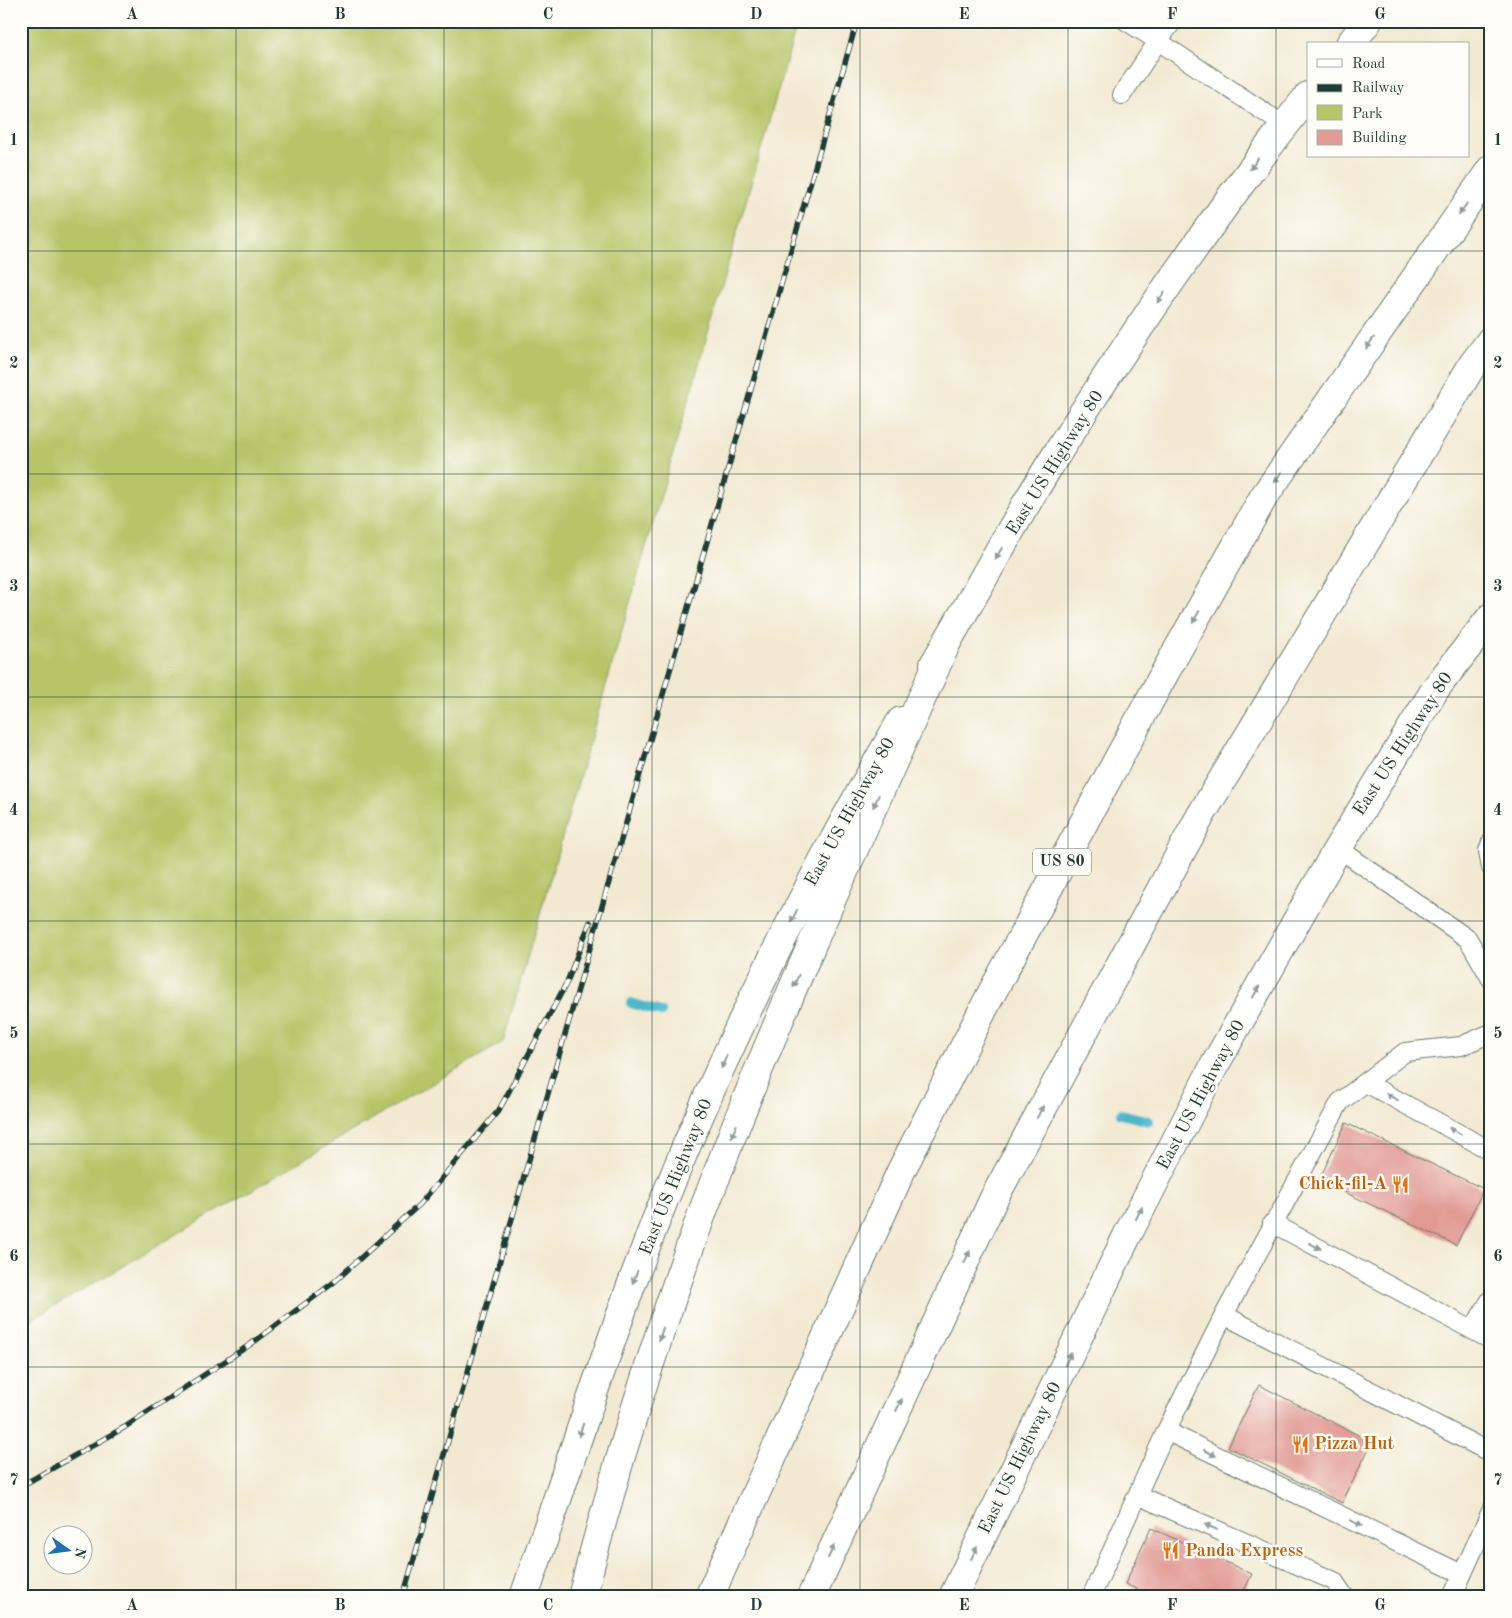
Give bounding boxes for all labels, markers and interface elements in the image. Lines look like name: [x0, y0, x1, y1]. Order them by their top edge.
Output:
text: A: [126, 7, 138, 23]
text: B: [334, 7, 346, 23]
text: C: [543, 7, 553, 23]
text: D: [750, 7, 762, 23]
text: E: [958, 7, 970, 23]
text: F: [1167, 7, 1178, 23]
text: G: [1374, 7, 1386, 23]
legend: [1307, 42, 1470, 158]
text: Road: [1352, 57, 1386, 72]
text: Railway: [1352, 81, 1405, 96]
text: Park: [1352, 107, 1383, 122]
text: Building: [1352, 131, 1407, 146]
text: 1: [9, 133, 19, 149]
text: 1: [1493, 133, 1503, 149]
one-way arrow: [1249, 157, 1260, 170]
one-way arrow: [1458, 203, 1468, 216]
one-way arrow: [1156, 290, 1165, 304]
one-way arrow: [1365, 336, 1375, 350]
text: 2: [9, 356, 19, 372]
text: 2: [1493, 356, 1503, 372]
street label: East US Highway 80: [1003, 388, 1107, 538]
one-way arrow: [1273, 470, 1283, 483]
one-way arrow: [995, 546, 1004, 559]
text: 3: [9, 579, 19, 595]
text: 3: [1493, 579, 1503, 595]
one-way arrow: [1192, 610, 1200, 624]
street label: East US Highway 80: [1350, 669, 1456, 819]
street label: East US Highway 80: [802, 735, 898, 889]
one-way arrow: [872, 794, 880, 808]
text: 4: [9, 803, 19, 819]
text: 4: [1493, 803, 1503, 819]
road number: US 80: [1033, 849, 1091, 876]
one-way arrow: [789, 909, 797, 923]
one-way arrow: [792, 974, 800, 988]
one-way arrow: [1252, 985, 1260, 1000]
street label: East US Highway 80: [1154, 1017, 1248, 1173]
text: 5: [9, 1026, 19, 1042]
text: 5: [1493, 1026, 1503, 1042]
one-way arrow: [719, 1055, 727, 1069]
one-way arrow: [1386, 1093, 1399, 1102]
street label: East US Highway 80: [636, 1096, 716, 1258]
one-way arrow: [1036, 1105, 1044, 1120]
one-way arrow: [729, 1124, 737, 1138]
one-way arrow: [1448, 1127, 1462, 1136]
restaurant icon: Chick-fil-A: [1391, 1174, 1411, 1194]
place label: Chick-fil-A: [1299, 1175, 1387, 1193]
one-way arrow: [1135, 1206, 1143, 1220]
one-way arrow: [1308, 1242, 1323, 1250]
text: 6: [9, 1249, 19, 1265]
text: 6: [1493, 1249, 1503, 1265]
one-way arrow: [963, 1250, 971, 1264]
one-way arrow: [630, 1270, 638, 1284]
one-way arrow: [657, 1326, 664, 1341]
one-way arrow: [1064, 1352, 1072, 1366]
street label: East US Highway 80: [975, 1379, 1065, 1537]
one-way arrow: [895, 1398, 903, 1412]
one-way arrow: [577, 1423, 584, 1438]
restaurant icon: Pizza Hut: [1290, 1434, 1310, 1454]
place label: Pizza Hut: [1314, 1435, 1394, 1453]
one-way arrow: [1203, 1449, 1217, 1457]
text: 7: [9, 1473, 19, 1489]
text: 7: [1493, 1473, 1503, 1489]
one-way arrow: [1349, 1519, 1363, 1527]
one-way arrow: [1204, 1523, 1218, 1531]
north arrow: [42, 1526, 92, 1576]
restaurant icon: Panda Express: [1161, 1541, 1181, 1561]
place label: Panda Express: [1185, 1542, 1303, 1560]
one-way arrow: [827, 1545, 835, 1559]
text: N: [71, 1546, 88, 1560]
one-way arrow: [970, 1546, 978, 1560]
text: A: [126, 1598, 138, 1614]
text: B: [334, 1598, 346, 1614]
text: C: [543, 1598, 553, 1614]
text: D: [750, 1598, 762, 1614]
text: E: [958, 1598, 970, 1614]
text: F: [1167, 1598, 1178, 1614]
text: G: [1374, 1598, 1386, 1614]

